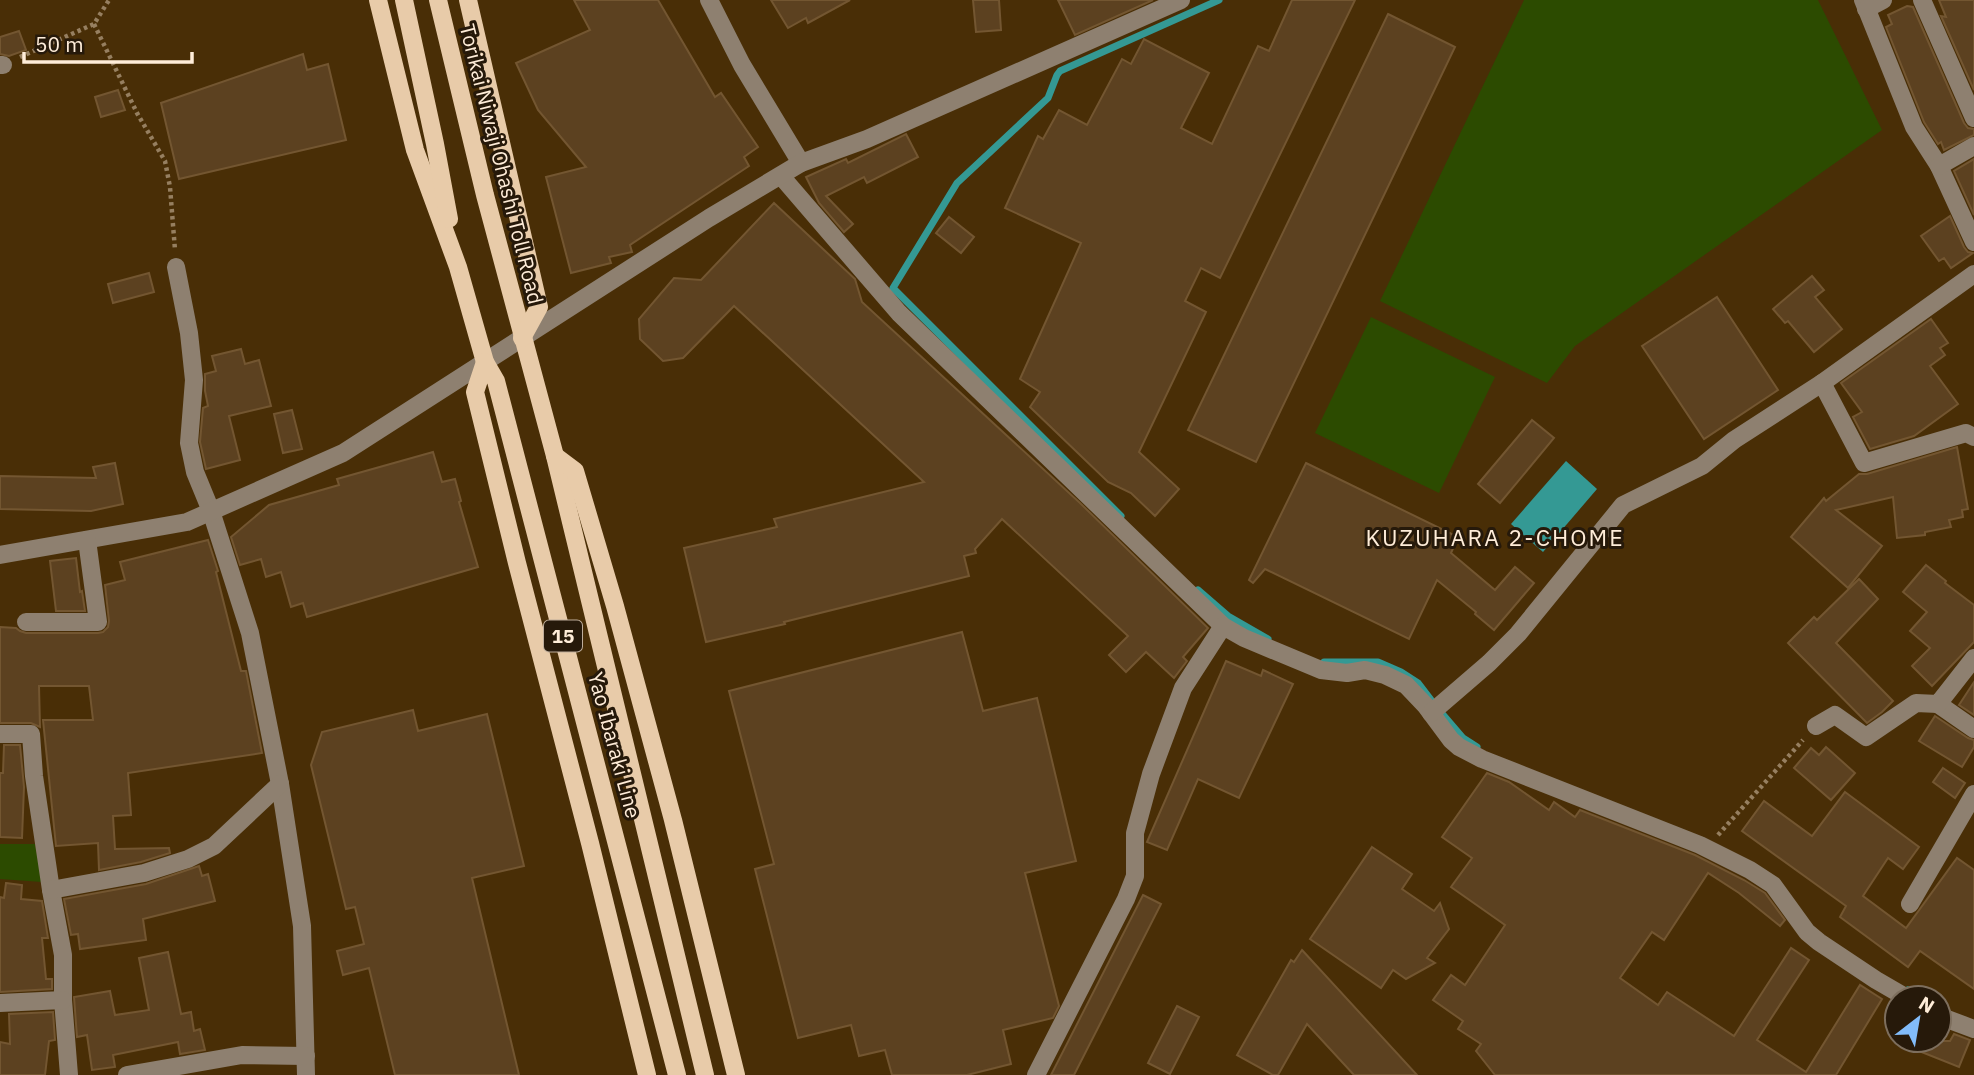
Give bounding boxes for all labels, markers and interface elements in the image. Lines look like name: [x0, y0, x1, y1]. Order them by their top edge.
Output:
scale bar: [24, 21, 192, 65]
street label: Torikai Niwaji Ohashi Toll Road: [454, 21, 550, 307]
text: 50 m: [35, 30, 84, 58]
district label: KUZUHARA 2-CHOME: [1365, 522, 1625, 552]
road number: 15: [544, 621, 582, 652]
street label: Yao Ibaraki Line: [582, 669, 648, 821]
north arrow: [1883, 984, 1953, 1054]
text: N: [1915, 991, 1939, 1018]

